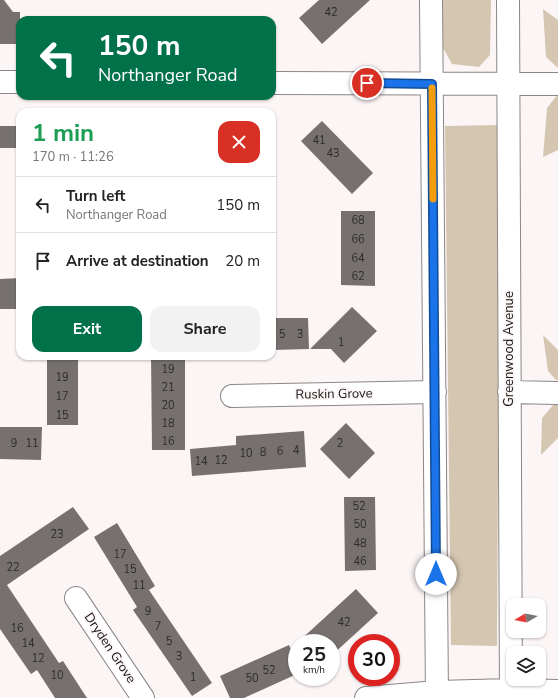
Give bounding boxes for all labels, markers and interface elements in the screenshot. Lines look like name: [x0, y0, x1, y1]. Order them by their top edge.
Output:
house number: 42: [324, 5, 338, 20]
text: 150 m: [98, 27, 181, 65]
icon: left: [32, 32, 84, 84]
text: Northanger Road: [98, 63, 238, 87]
pin: [350, 66, 384, 100]
icon: arrive: [356, 72, 378, 94]
text: 1 min: [32, 117, 94, 149]
button: close: [218, 121, 260, 163]
house number: 41: [312, 133, 326, 148]
house number: 43: [326, 146, 340, 161]
text: 170 m · 11:26: [32, 148, 114, 166]
text: Turn left: [66, 186, 125, 206]
icon: left: [32, 194, 54, 216]
text: 150 m: [216, 195, 260, 215]
text: Northanger Road: [66, 206, 167, 224]
house number: 68: [351, 213, 365, 228]
house number: 66: [351, 232, 365, 247]
icon: arrive: [32, 250, 54, 272]
text: Arrive at destination: [66, 251, 209, 271]
text: 20 m: [225, 251, 260, 271]
house number: 64: [351, 251, 365, 266]
house number: 62: [351, 269, 365, 284]
street label: Greenwood Avenue: [500, 291, 518, 407]
button: Exit: [32, 306, 142, 352]
button: Share: [150, 306, 260, 352]
house number: 5: [279, 327, 286, 342]
house number: 3: [297, 327, 303, 342]
house number: 1: [338, 335, 344, 350]
house number: 19: [161, 362, 175, 377]
house number: 19: [55, 370, 69, 385]
house number: 21: [161, 380, 175, 395]
street label: Ruskin Grove: [295, 384, 373, 404]
house number: 17: [55, 389, 69, 404]
house number: 20: [161, 398, 175, 413]
house number: 15: [55, 408, 69, 423]
house number: 18: [161, 416, 175, 431]
house number: 16: [161, 434, 175, 449]
house number: 9: [11, 436, 17, 451]
house number: 11: [25, 436, 39, 451]
house number: 2: [337, 436, 343, 451]
house number: 4: [293, 443, 300, 458]
house number: 6: [277, 444, 284, 459]
house number: 8: [260, 445, 267, 460]
house number: 10: [239, 446, 253, 461]
house number: 12: [214, 453, 228, 468]
house number: 14: [194, 454, 208, 469]
house number: 52: [352, 499, 366, 514]
house number: 50: [353, 517, 367, 532]
house number: 23: [50, 527, 64, 542]
house number: 48: [353, 536, 367, 551]
house number: 17: [113, 547, 127, 562]
position arrow: [415, 553, 457, 595]
house number: 46: [353, 554, 367, 569]
house number: 22: [6, 560, 20, 575]
house number: 15: [123, 562, 137, 577]
house number: 11: [132, 578, 146, 593]
north arrow: [506, 598, 546, 638]
map controls: [506, 598, 546, 686]
house number: 9: [145, 604, 151, 619]
street label: Dryden Grove: [80, 609, 140, 687]
house number: 42: [337, 615, 351, 630]
house number: 7: [155, 619, 161, 634]
house number: 16: [10, 621, 24, 636]
house number: 5: [166, 634, 173, 649]
speed limit sign: 30: [348, 634, 400, 686]
house number: 14: [21, 636, 35, 651]
text: 25: [302, 641, 326, 668]
button: layers: [506, 646, 546, 686]
house number: 3: [176, 649, 182, 664]
house number: 12: [31, 651, 45, 666]
house number: 52: [262, 663, 276, 678]
text: km/h: [303, 663, 325, 677]
house number: 10: [50, 668, 64, 683]
house number: 1: [190, 670, 196, 685]
house number: 50: [245, 671, 259, 686]

